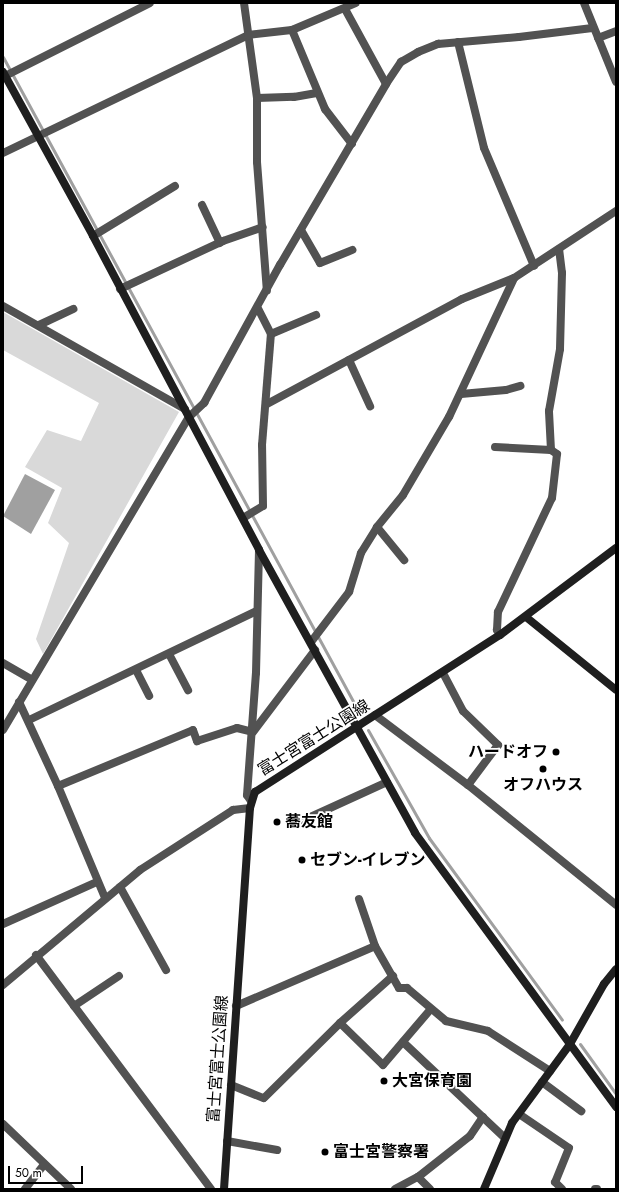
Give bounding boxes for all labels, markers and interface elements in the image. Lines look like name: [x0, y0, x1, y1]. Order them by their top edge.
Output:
street label: 富士宮富士公園線: [255, 696, 373, 780]
place label: ハードオフ: [468, 742, 548, 762]
marker: ハードオフ: [551, 747, 561, 757]
marker: オフハウス: [538, 764, 548, 774]
place label: オフハウス: [503, 775, 583, 795]
place label: 蕎友館: [285, 812, 333, 832]
marker: 蕎友館: [272, 817, 282, 827]
place label: セブン-イレブン: [310, 850, 426, 870]
marker: セブン-イレブン: [297, 855, 307, 865]
street label: 富士宮富士公園線: [204, 994, 232, 1124]
place label: 大宮保育園: [392, 1071, 472, 1091]
marker: 大宮保育園: [379, 1076, 389, 1086]
place label: 富士宮警察署: [333, 1142, 429, 1162]
marker: 富士宮警察署: [320, 1147, 330, 1157]
scale bar: [10, 1158, 85, 1184]
text: 50 m: [15, 1164, 42, 1182]

